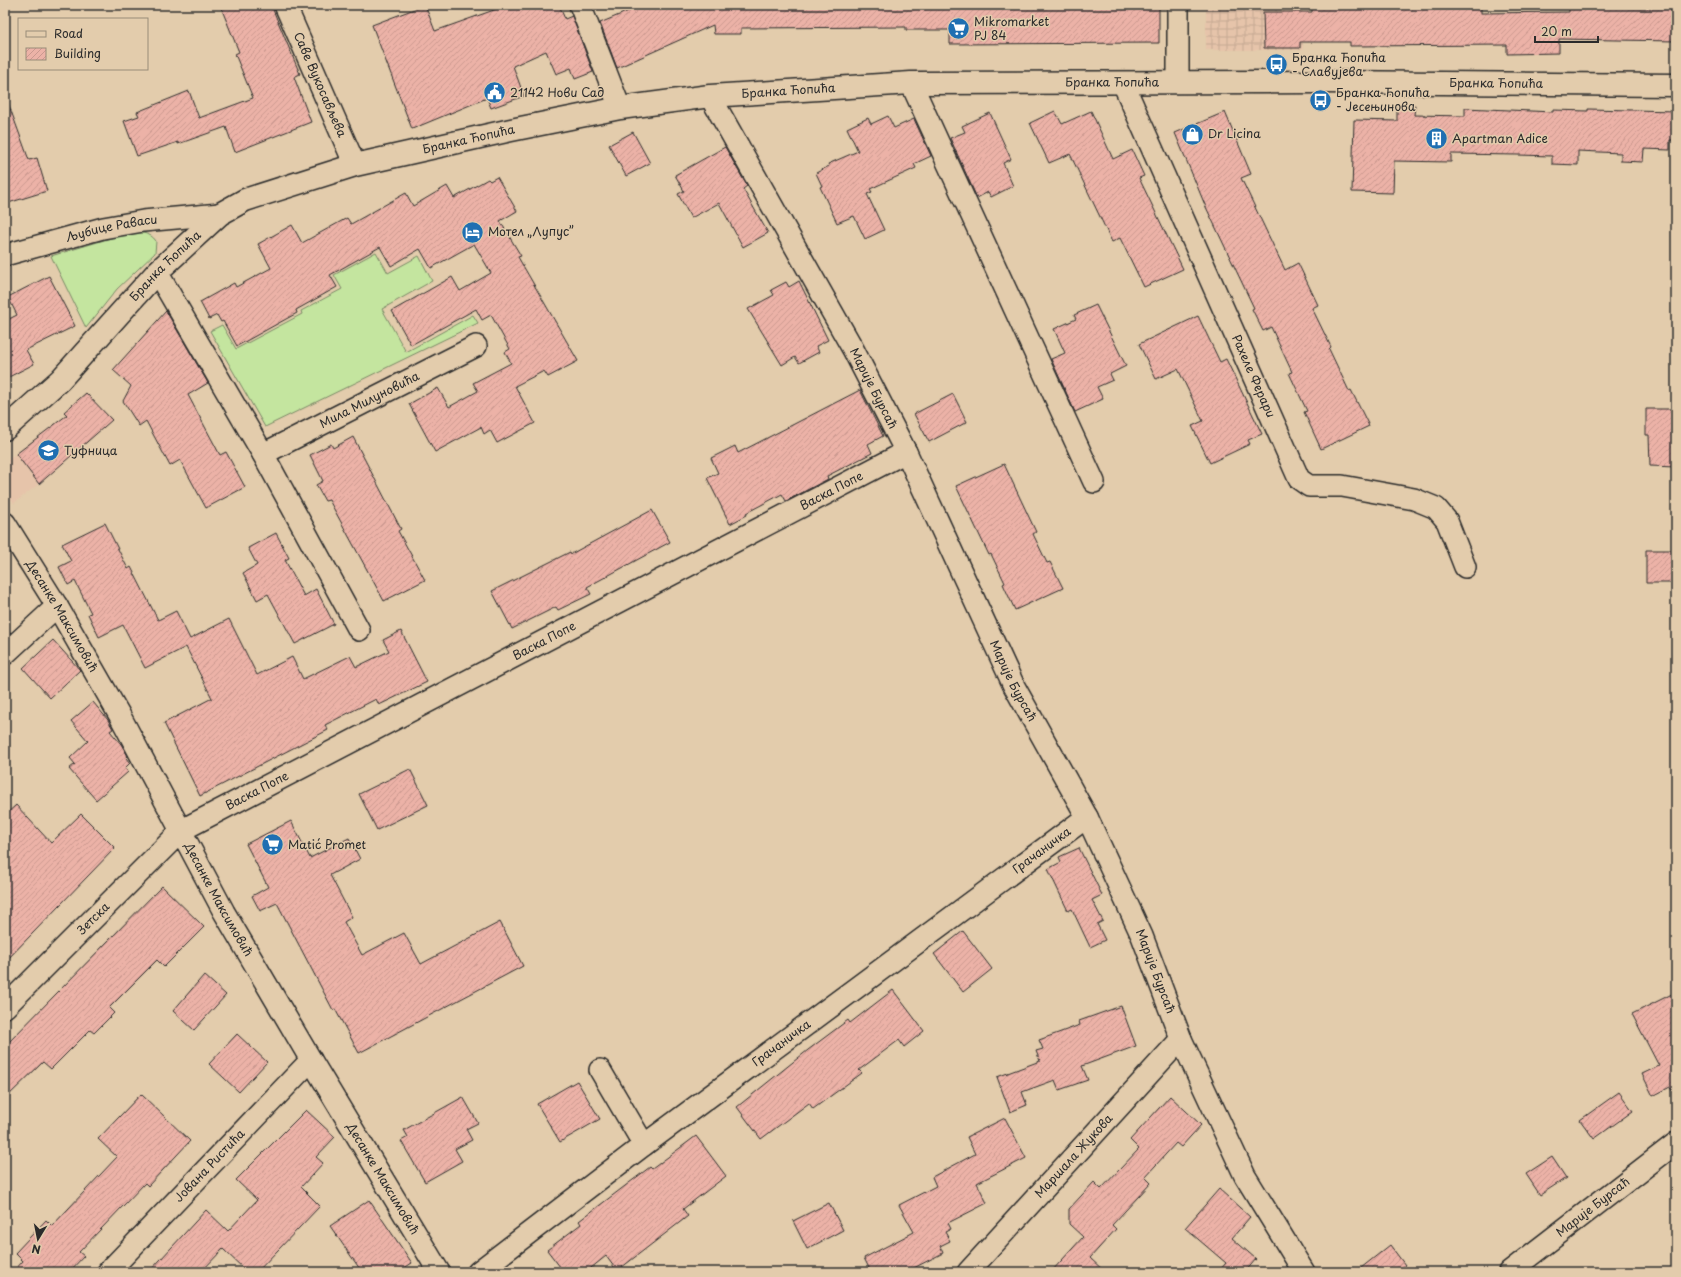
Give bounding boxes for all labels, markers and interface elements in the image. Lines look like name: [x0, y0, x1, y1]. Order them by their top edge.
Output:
place label: Mikromarket PJ 84: [974, 12, 1049, 44]
supermarket icon: Mikromarket PJ 84: [945, 16, 971, 42]
legend: [18, 18, 148, 70]
scale bar: [1535, 18, 1598, 44]
text: 20 m: [1541, 22, 1572, 40]
text: Road: [54, 24, 83, 42]
street label: Саве Вукосављева: [290, 29, 352, 140]
text: Building: [54, 44, 101, 62]
place label: Бранка Ћопића - Славујева: [1292, 48, 1386, 80]
bus stop icon: Бранка Ћопића - Славујева: [1263, 52, 1289, 78]
street label: Бранка Ћопића: [1065, 72, 1160, 91]
street label: Бранка Ћопића: [1449, 73, 1544, 92]
street label: Бранка Ћопића: [741, 78, 836, 102]
public building icon: 21142 Нови Сад: [481, 80, 507, 106]
place label: 21142 Нови Сад: [510, 83, 604, 101]
place label: Бранка Ћопића - Јесењинова: [1336, 83, 1430, 115]
bus stop icon: Бранка Ћопића - Јесењинова: [1307, 87, 1333, 113]
street label: Бранка Ћопића: [421, 119, 517, 158]
shop icon: Dr Licina: [1180, 121, 1206, 147]
place label: Dr Licina: [1208, 124, 1261, 142]
building icon: Apartman Adice: [1423, 126, 1449, 152]
place label: Apartman Adice: [1452, 129, 1548, 147]
street label: Љубице Раваси: [63, 210, 158, 246]
hotel icon: Мотел „Лупус”: [459, 219, 485, 245]
place label: Мотел „Лупус”: [488, 222, 574, 240]
street label: Бранка Ћопића: [125, 226, 205, 305]
street label: Рахеле Ферари: [1228, 331, 1281, 420]
street label: Марије Бурсаћ: [846, 344, 903, 432]
street label: Мила Милуновића: [316, 366, 422, 432]
school or university icon: Туфница: [36, 438, 62, 464]
place label: Туфница: [64, 441, 118, 459]
street label: Васка Попе: [796, 466, 866, 514]
street label: Десанке Максимовић: [22, 555, 103, 675]
street label: Васка Попе: [509, 616, 579, 664]
street label: Марије Бурсаћ: [986, 637, 1042, 724]
street label: Васка Попе: [222, 766, 292, 814]
street label: Грачаничка: [1008, 822, 1075, 877]
supermarket icon: Matić Promet: [259, 832, 285, 858]
place label: Matić Promet: [288, 835, 367, 853]
street label: Десанке Максимовић: [180, 838, 258, 959]
street label: Зетска: [72, 897, 113, 938]
street label: Марије Бурсаћ: [1132, 926, 1180, 1016]
street label: Грачаничка: [748, 1014, 814, 1070]
street label: Маршала Жукова: [1030, 1109, 1117, 1201]
street label: Десанке Максимовић: [342, 1118, 424, 1237]
street label: Јована Ристића: [170, 1124, 249, 1206]
street label: Марије Бурсаћ: [1552, 1172, 1633, 1241]
north arrow: [18, 1219, 58, 1259]
text: N: [30, 1240, 42, 1258]

